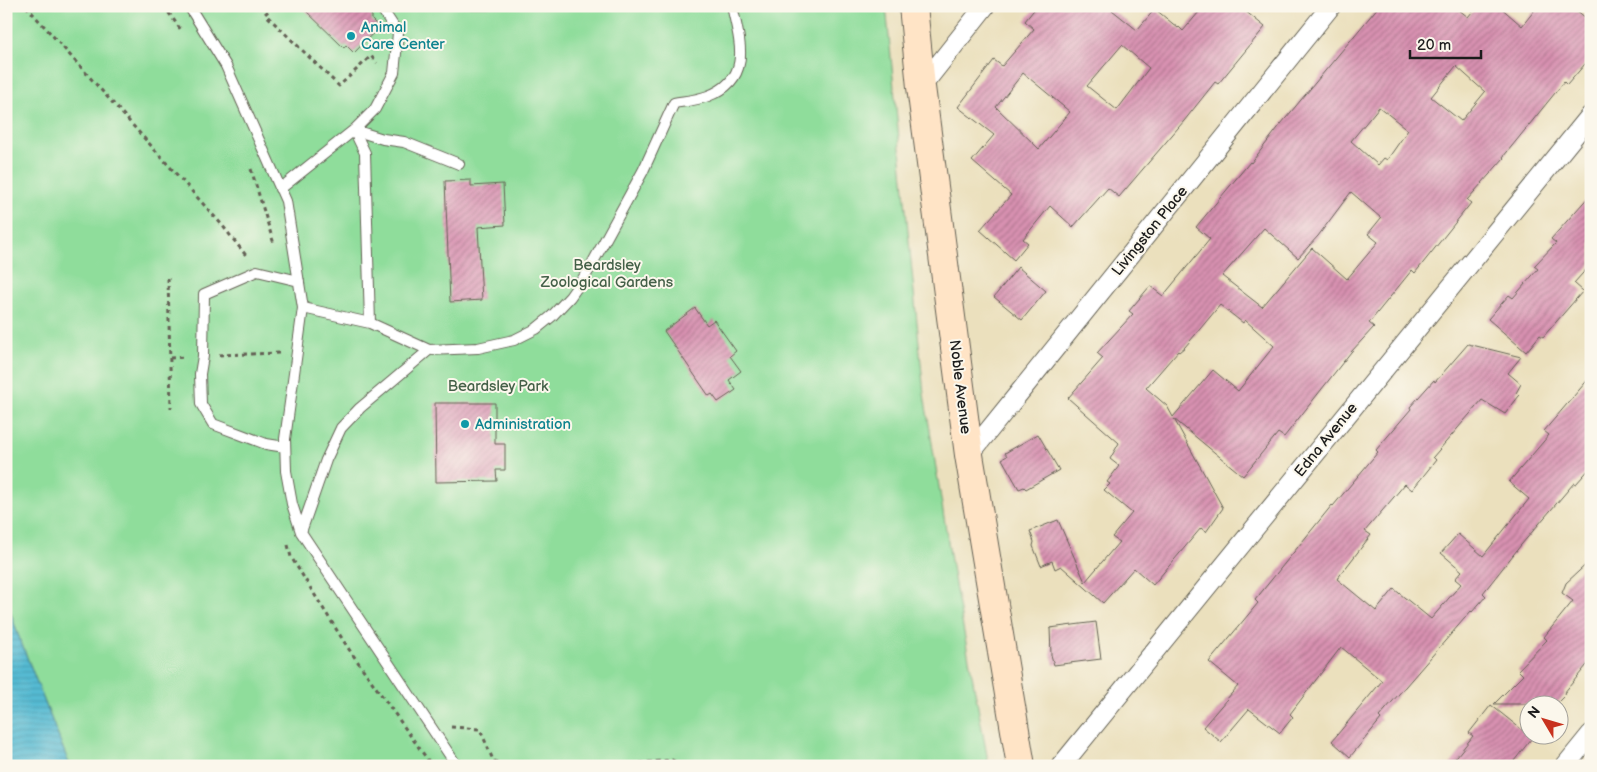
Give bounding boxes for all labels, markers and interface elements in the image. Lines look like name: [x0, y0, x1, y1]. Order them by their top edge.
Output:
place label: Animal Care Center: [361, 18, 445, 54]
scale bar: [1410, 28, 1481, 60]
marker: Animal Care Center: [345, 30, 357, 42]
text: 20 m: [1417, 36, 1451, 55]
street label: Livingston Place: [1108, 182, 1192, 280]
park label: Beardsley Zoological Gardens: [540, 256, 674, 292]
street label: Noble Avenue: [945, 339, 975, 435]
park label: Beardsley Park: [448, 377, 549, 396]
street label: Edna Avenue: [1290, 399, 1362, 481]
place label: Administration: [475, 415, 571, 434]
marker: Administration: [459, 418, 471, 430]
north arrow: [1520, 694, 1570, 744]
text: N: [1524, 703, 1544, 722]

